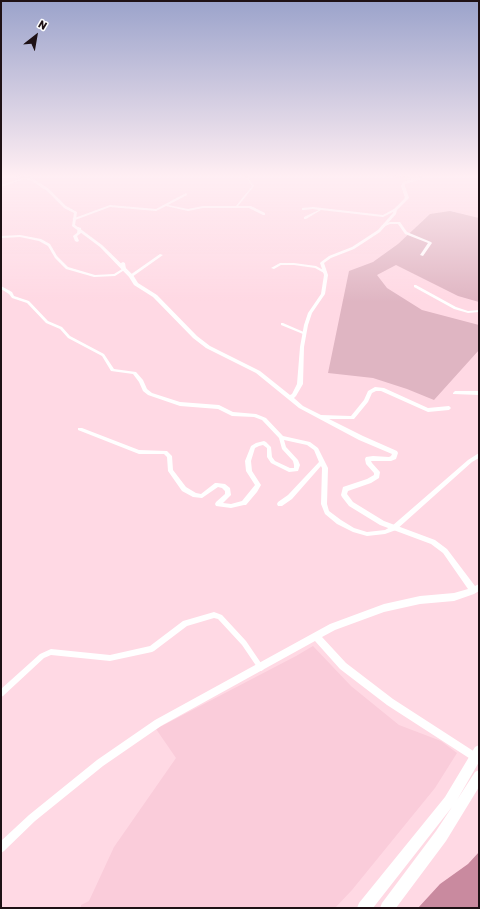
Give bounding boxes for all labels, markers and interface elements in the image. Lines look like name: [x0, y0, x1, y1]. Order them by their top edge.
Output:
north arrow: [16, 16, 56, 56]
text: N: [36, 18, 49, 33]

